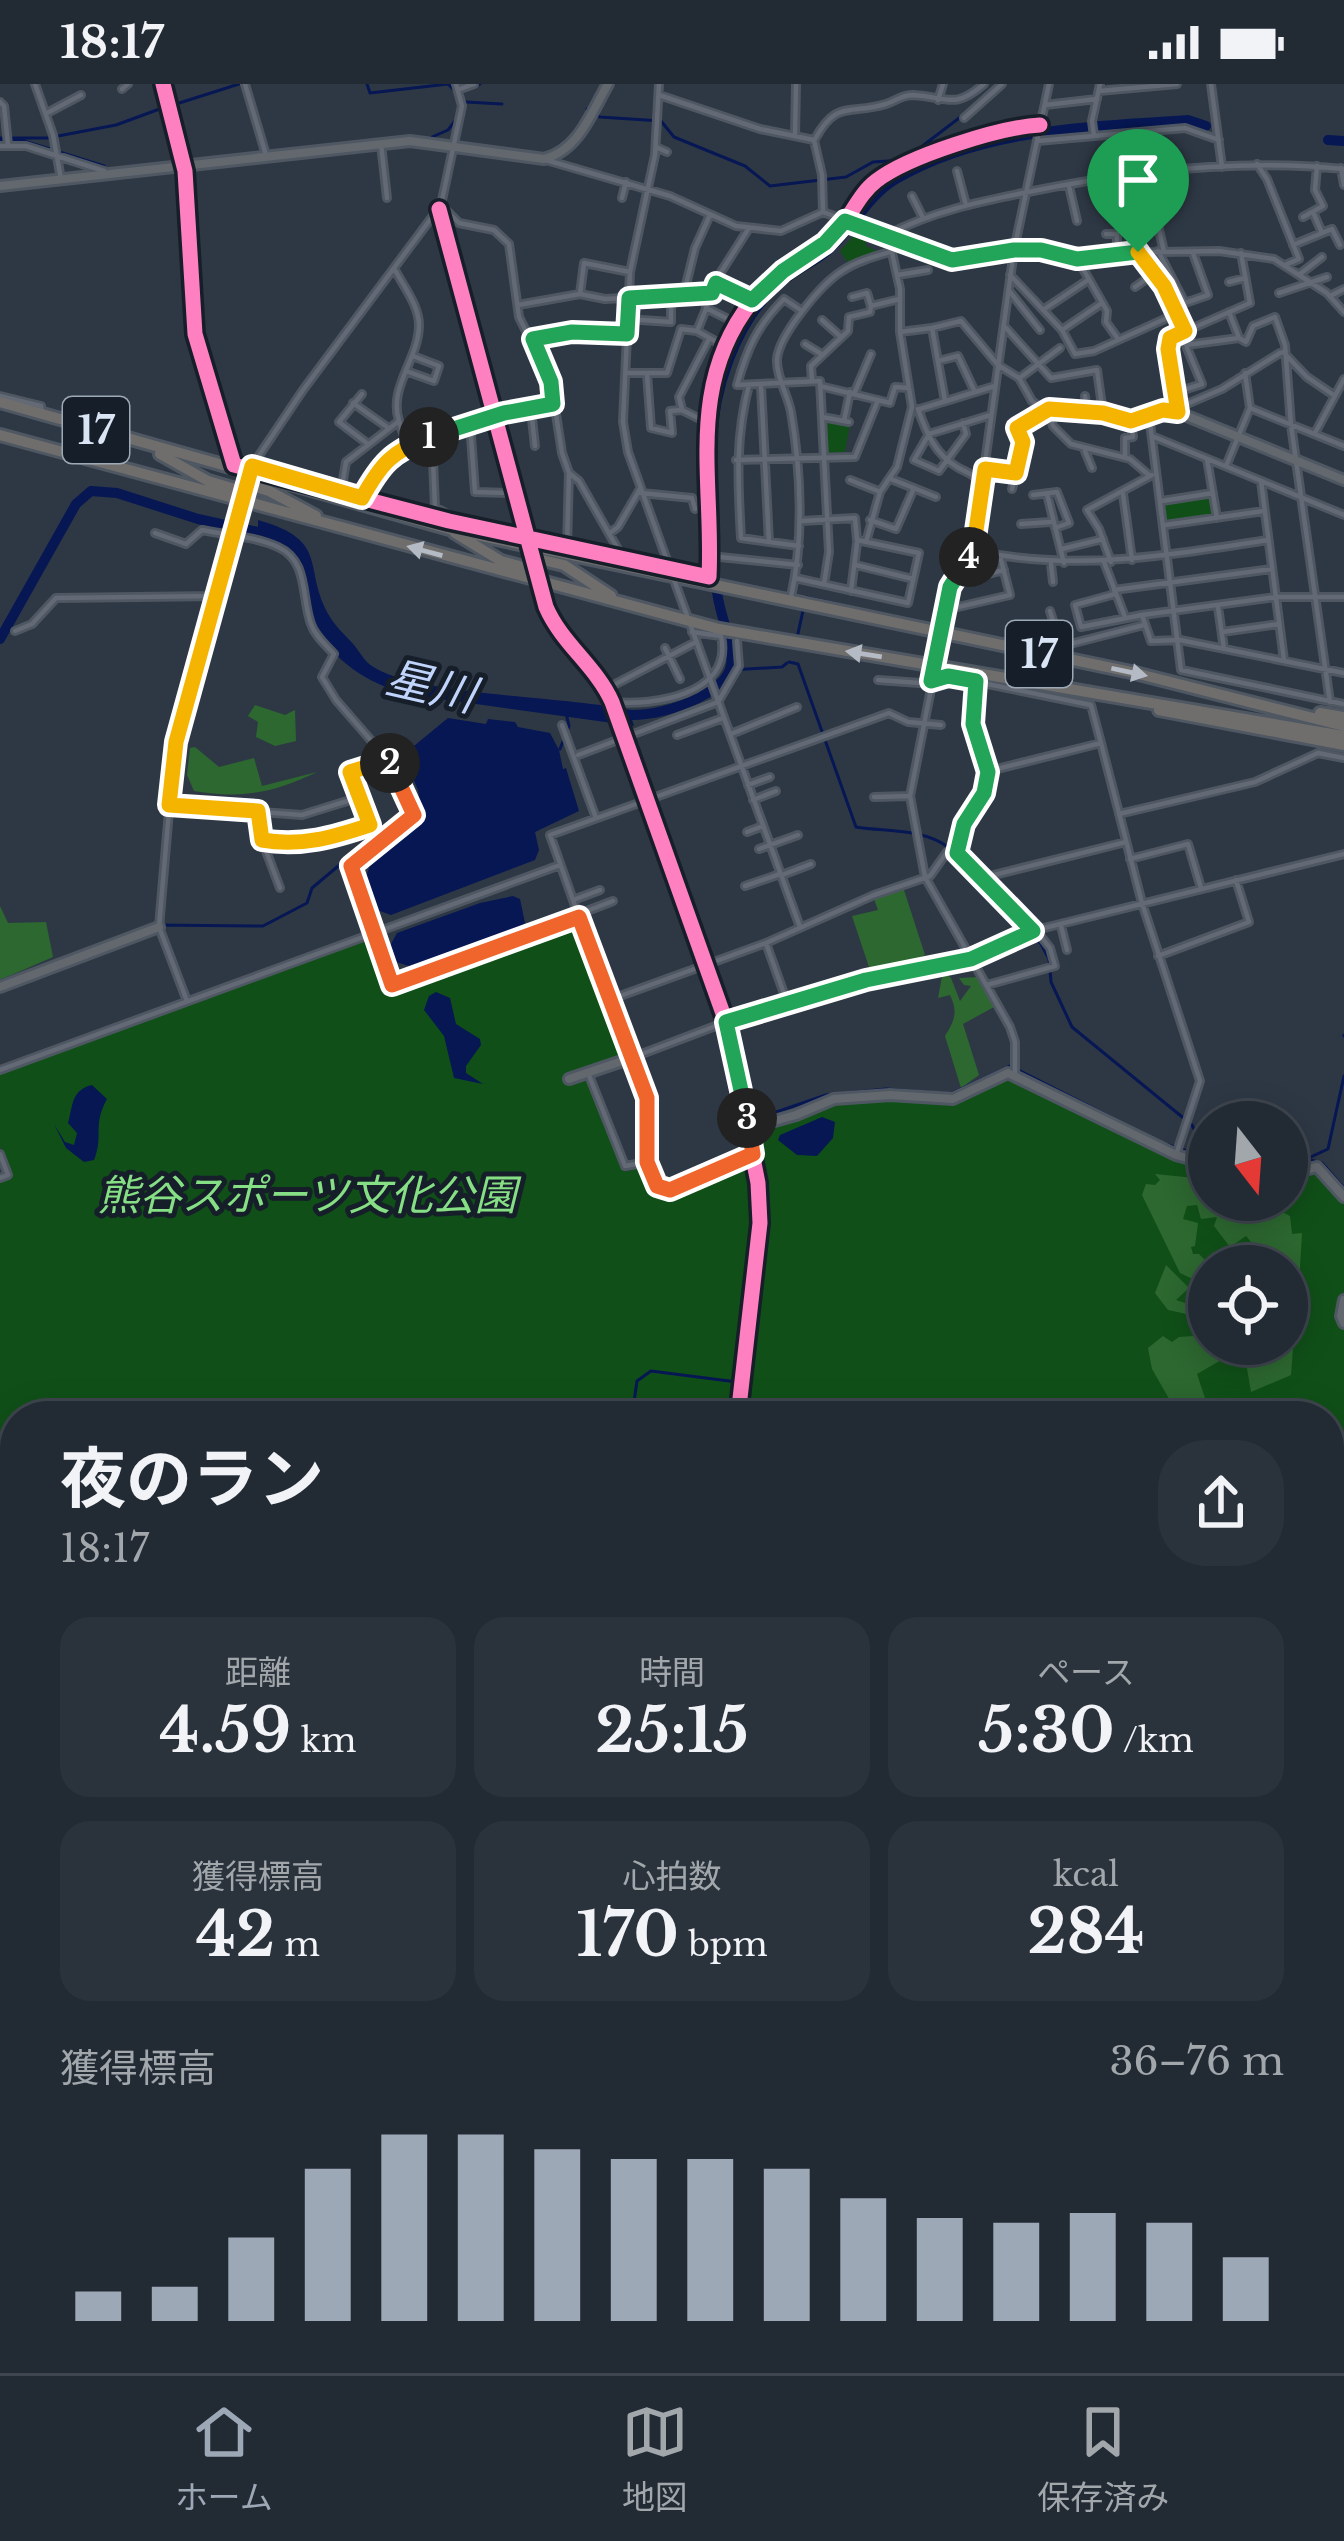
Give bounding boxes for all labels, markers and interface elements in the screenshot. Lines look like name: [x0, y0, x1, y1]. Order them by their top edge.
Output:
text: 18:17: [60, 14, 164, 70]
pin: [1087, 129, 1189, 252]
icon: arrive: [1105, 147, 1171, 213]
road number: 17: [63, 397, 129, 463]
pin: 1: [399, 407, 459, 467]
text: 1: [422, 416, 436, 457]
pin: 4: [939, 527, 999, 587]
text: 4: [958, 536, 980, 577]
one-way arrow: [406, 540, 443, 559]
road number: 17: [1006, 621, 1072, 687]
one-way arrow: [844, 644, 882, 662]
water label: 星川: [381, 649, 485, 724]
one-way arrow: [1110, 664, 1148, 683]
pin: 2: [360, 733, 420, 793]
text: 2: [379, 742, 401, 783]
pin: 3: [717, 1088, 777, 1148]
text: 3: [736, 1097, 758, 1138]
north arrow: [1188, 1101, 1308, 1221]
map controls: [1188, 1101, 1308, 1365]
park label: 熊谷スポーツ文化公園: [97, 1169, 522, 1221]
button: locate: [1188, 1245, 1308, 1365]
text: 夜のラン: [60, 1438, 324, 1520]
button: share: [1158, 1440, 1284, 1566]
text: 18:17: [60, 1524, 149, 1573]
text: 距離: [225, 1652, 291, 1693]
text: 時間: [639, 1652, 705, 1693]
text: ペース: [1037, 1652, 1135, 1693]
text: 4.59: [160, 1694, 291, 1768]
text: 25:15: [595, 1694, 749, 1768]
text: 5:30: [978, 1694, 1115, 1768]
text: km: [291, 1720, 356, 1761]
text: /km: [1115, 1720, 1194, 1761]
text: kcal: [1053, 1854, 1119, 1895]
text: 獲得標高: [192, 1856, 324, 1897]
text: 心拍数: [623, 1856, 722, 1897]
text: 284: [1028, 1895, 1145, 1969]
text: 42: [196, 1898, 275, 1972]
text: 170: [576, 1898, 679, 1972]
text: m: [275, 1924, 320, 1965]
text: bpm: [679, 1924, 768, 1965]
text: 36–76 m: [1109, 2037, 1284, 2086]
text: 獲得標高: [60, 2044, 216, 2093]
tab: ホーム: [175, 2399, 273, 2519]
tab: 地図: [622, 2399, 688, 2519]
tab: 保存済み: [1037, 2399, 1169, 2519]

